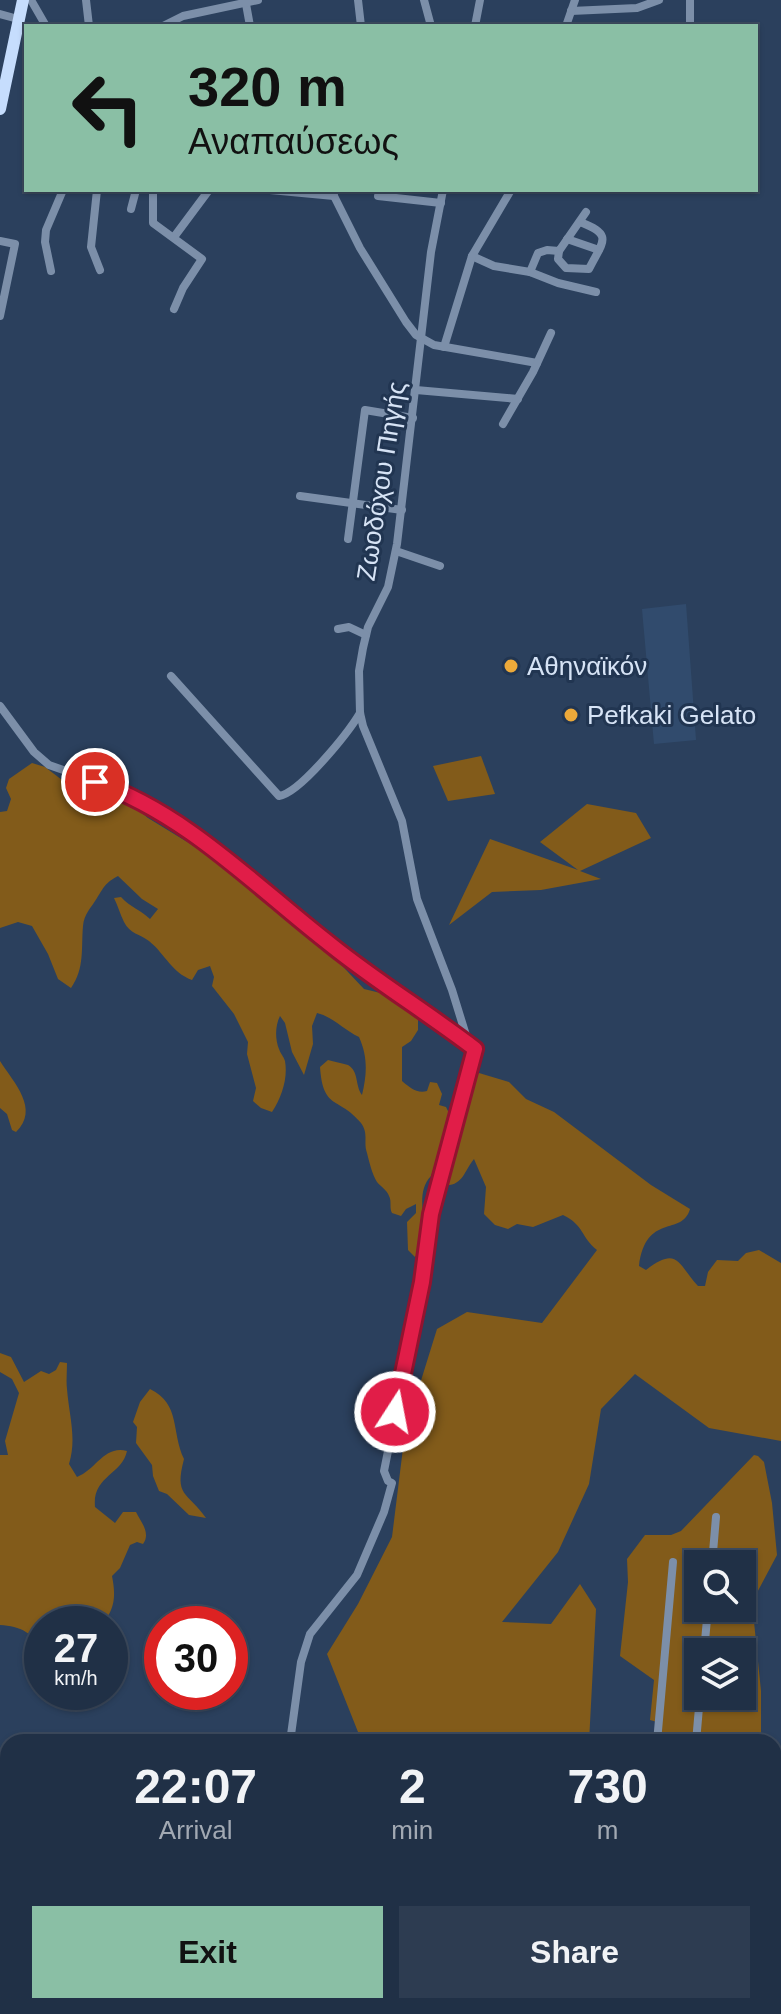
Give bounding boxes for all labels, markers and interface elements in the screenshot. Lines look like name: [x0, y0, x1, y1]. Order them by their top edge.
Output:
text: 320 m: [188, 55, 347, 118]
icon: left: [56, 56, 160, 160]
text: Αναπαύσεως: [188, 121, 399, 162]
street label: Ζωοδόχου Πηγής: [350, 379, 412, 583]
place label: Αθηναϊκόν: [527, 651, 647, 681]
marker: Αθηναϊκόν: [502, 657, 520, 675]
place label: Pefkaki Gelato: [587, 700, 756, 730]
marker: Pefkaki Gelato: [562, 706, 580, 724]
pin: [61, 748, 129, 816]
icon: arrive: [73, 760, 117, 804]
position arrow: [353, 1370, 437, 1454]
map controls: [684, 1550, 756, 1710]
button: search: [684, 1550, 756, 1622]
speed limit sign: 30: [144, 1606, 248, 1710]
text: 27: [54, 1626, 98, 1670]
button: layers: [684, 1638, 756, 1710]
text: km/h: [54, 1667, 98, 1689]
text: 22:07: [134, 1760, 257, 1813]
text: 2: [399, 1760, 426, 1813]
text: 730: [568, 1760, 648, 1813]
text: Arrival: [159, 1815, 233, 1845]
text: min: [391, 1815, 433, 1845]
text: m: [597, 1815, 618, 1845]
button: Exit: [32, 1906, 383, 1998]
button: Share: [399, 1906, 750, 1998]

